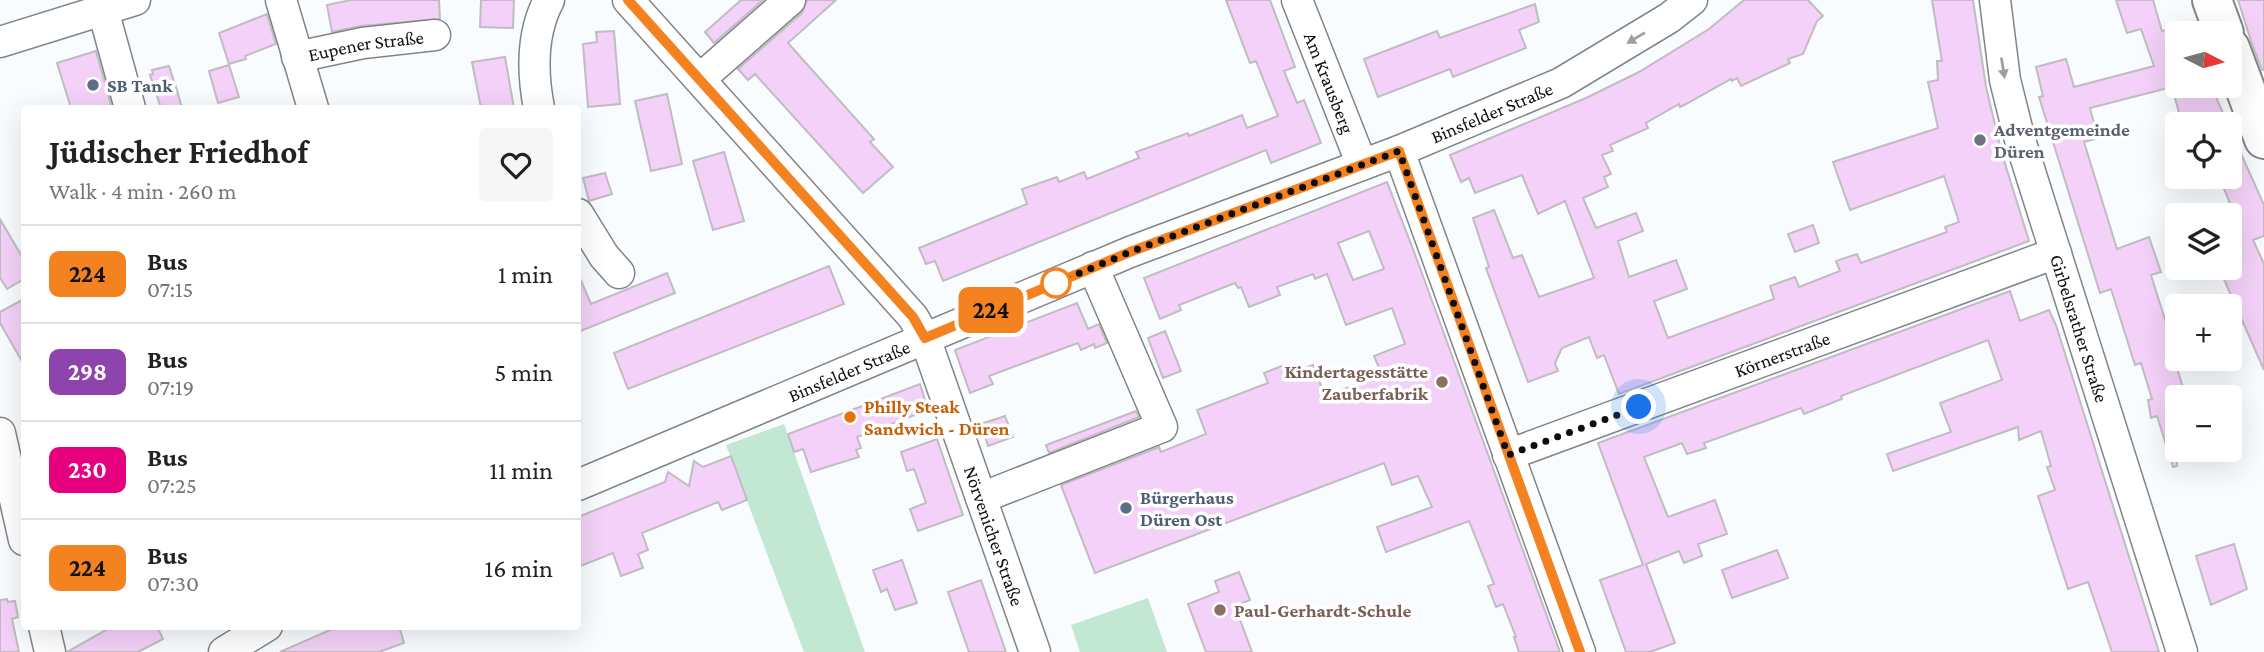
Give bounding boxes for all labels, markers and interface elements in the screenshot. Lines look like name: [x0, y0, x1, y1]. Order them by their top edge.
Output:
north arrow: [2165, 21, 2242, 98]
map controls: [2165, 21, 2242, 462]
street label: Eupener Straße: [306, 26, 425, 65]
street label: Am Krausberg: [1300, 29, 1359, 137]
one-way arrow: [1626, 32, 1645, 44]
one-way arrow: [1998, 57, 2009, 79]
place label: SB Tank: [107, 75, 173, 96]
marker: SB Tank: [85, 77, 101, 93]
street label: Binsfelder Straße: [1428, 78, 1556, 147]
button: locate: [2165, 112, 2242, 189]
place label: Adventgemeinde Düren: [1993, 119, 2130, 162]
button: heart: [479, 128, 553, 202]
marker: Adventgemeinde Düren: [1972, 132, 1988, 148]
text: Jüdischer Friedhof: [49, 133, 308, 170]
text: Walk · 4 min · 260 m: [49, 178, 236, 204]
button: layers: [2165, 203, 2242, 280]
text: Bus: [147, 247, 188, 276]
street label: Girbelsrather Straße: [2046, 252, 2112, 405]
text: 224: [69, 260, 106, 287]
text: 1 min: [498, 260, 553, 289]
unlabelled marker: [1041, 268, 1071, 298]
text: 07:15: [147, 276, 193, 302]
line badge: 224: [951, 287, 1031, 333]
button: +: [2165, 294, 2242, 371]
text: 224: [972, 296, 1010, 323]
street label: Körnerstraße: [1732, 327, 1833, 382]
street label: Binsfelder Straße: [785, 336, 913, 406]
text: Bus: [147, 345, 188, 374]
text: 298: [68, 358, 107, 385]
text: 5 min: [494, 358, 553, 387]
place label: Kindertagesstätte Zauberfabrik: [1284, 361, 1429, 404]
text: 07:19: [147, 374, 194, 400]
marker: Kindertagesstätte Zauberfabrik: [1434, 374, 1450, 390]
button: −: [2165, 385, 2242, 462]
your location: [1621, 389, 1656, 424]
place label: Philly Steak Sandwich - Düren: [864, 396, 1010, 439]
marker: Philly Steak Sandwich - Düren: [842, 409, 858, 425]
text: Bus: [147, 443, 188, 472]
text: 230: [68, 456, 107, 483]
text: 11 min: [489, 456, 553, 485]
street label: Nörvenicher Straße: [960, 463, 1028, 609]
text: 07:25: [147, 472, 197, 498]
place label: Bürgerhaus Düren Ost: [1140, 487, 1234, 530]
marker: Bürgerhaus Düren Ost: [1118, 500, 1134, 516]
text: Bus: [147, 541, 188, 570]
text: 224: [69, 554, 106, 581]
text: 16 min: [485, 554, 553, 583]
text: 07:30: [147, 570, 199, 596]
place label: Paul-Gerhardt-Schule: [1234, 600, 1412, 621]
marker: Paul-Gerhardt-Schule: [1212, 602, 1228, 618]

